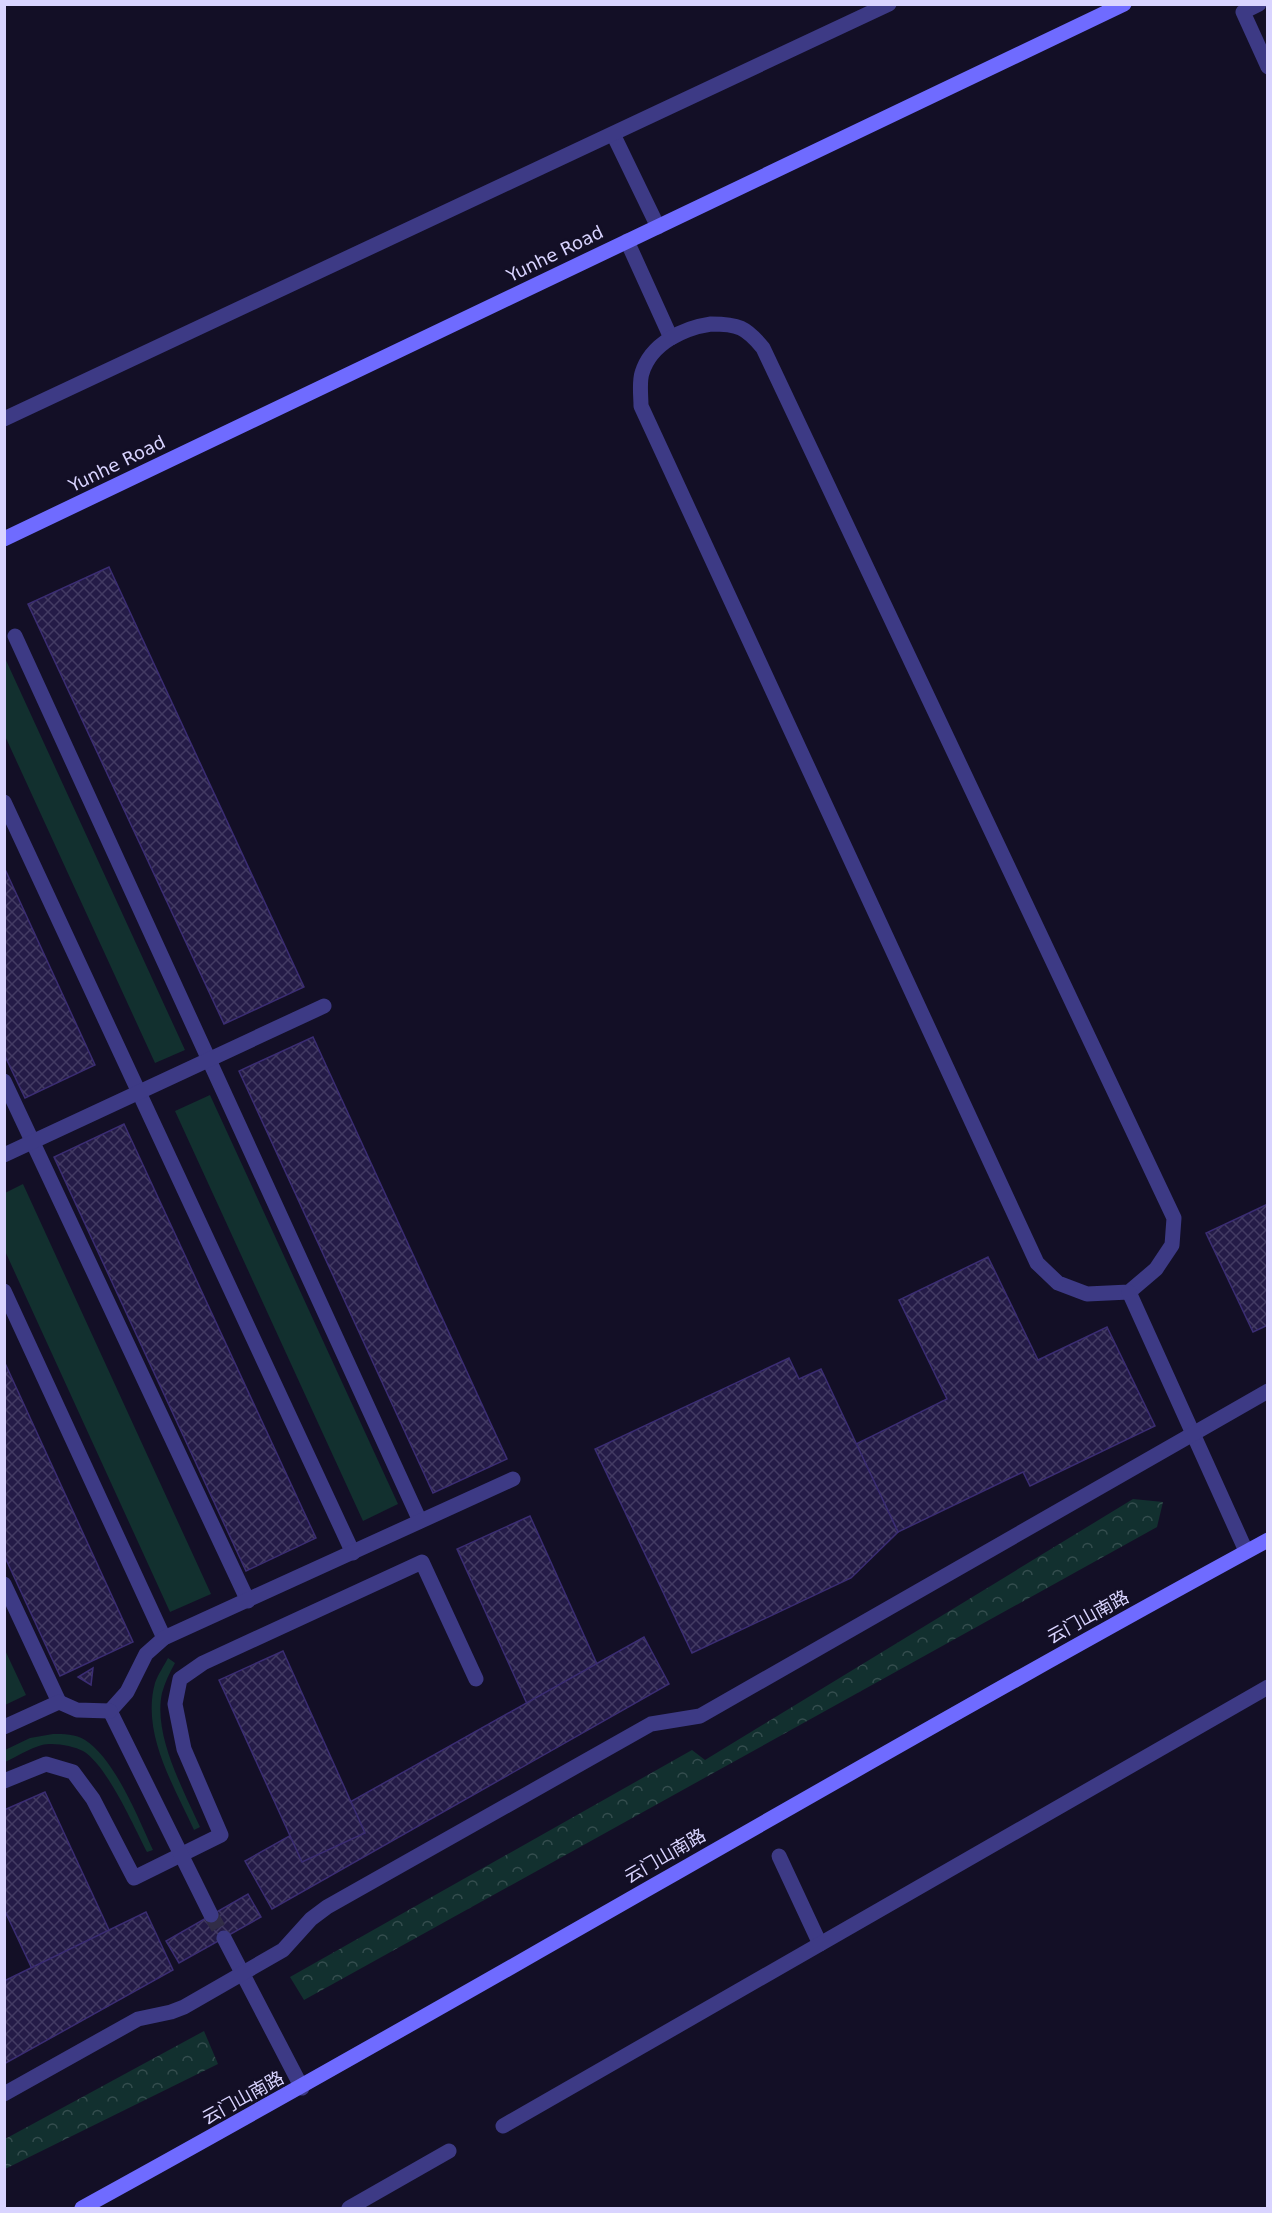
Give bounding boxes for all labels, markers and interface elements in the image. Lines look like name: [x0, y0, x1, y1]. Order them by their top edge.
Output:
street label: Yunhe Road: [502, 221, 607, 286]
street label: Yunhe Road: [64, 431, 169, 496]
street label: 云门山南路: [1043, 1586, 1132, 1648]
street label: 云门山南路: [621, 1824, 709, 1887]
street label: 云门山南路: [198, 2067, 287, 2129]

